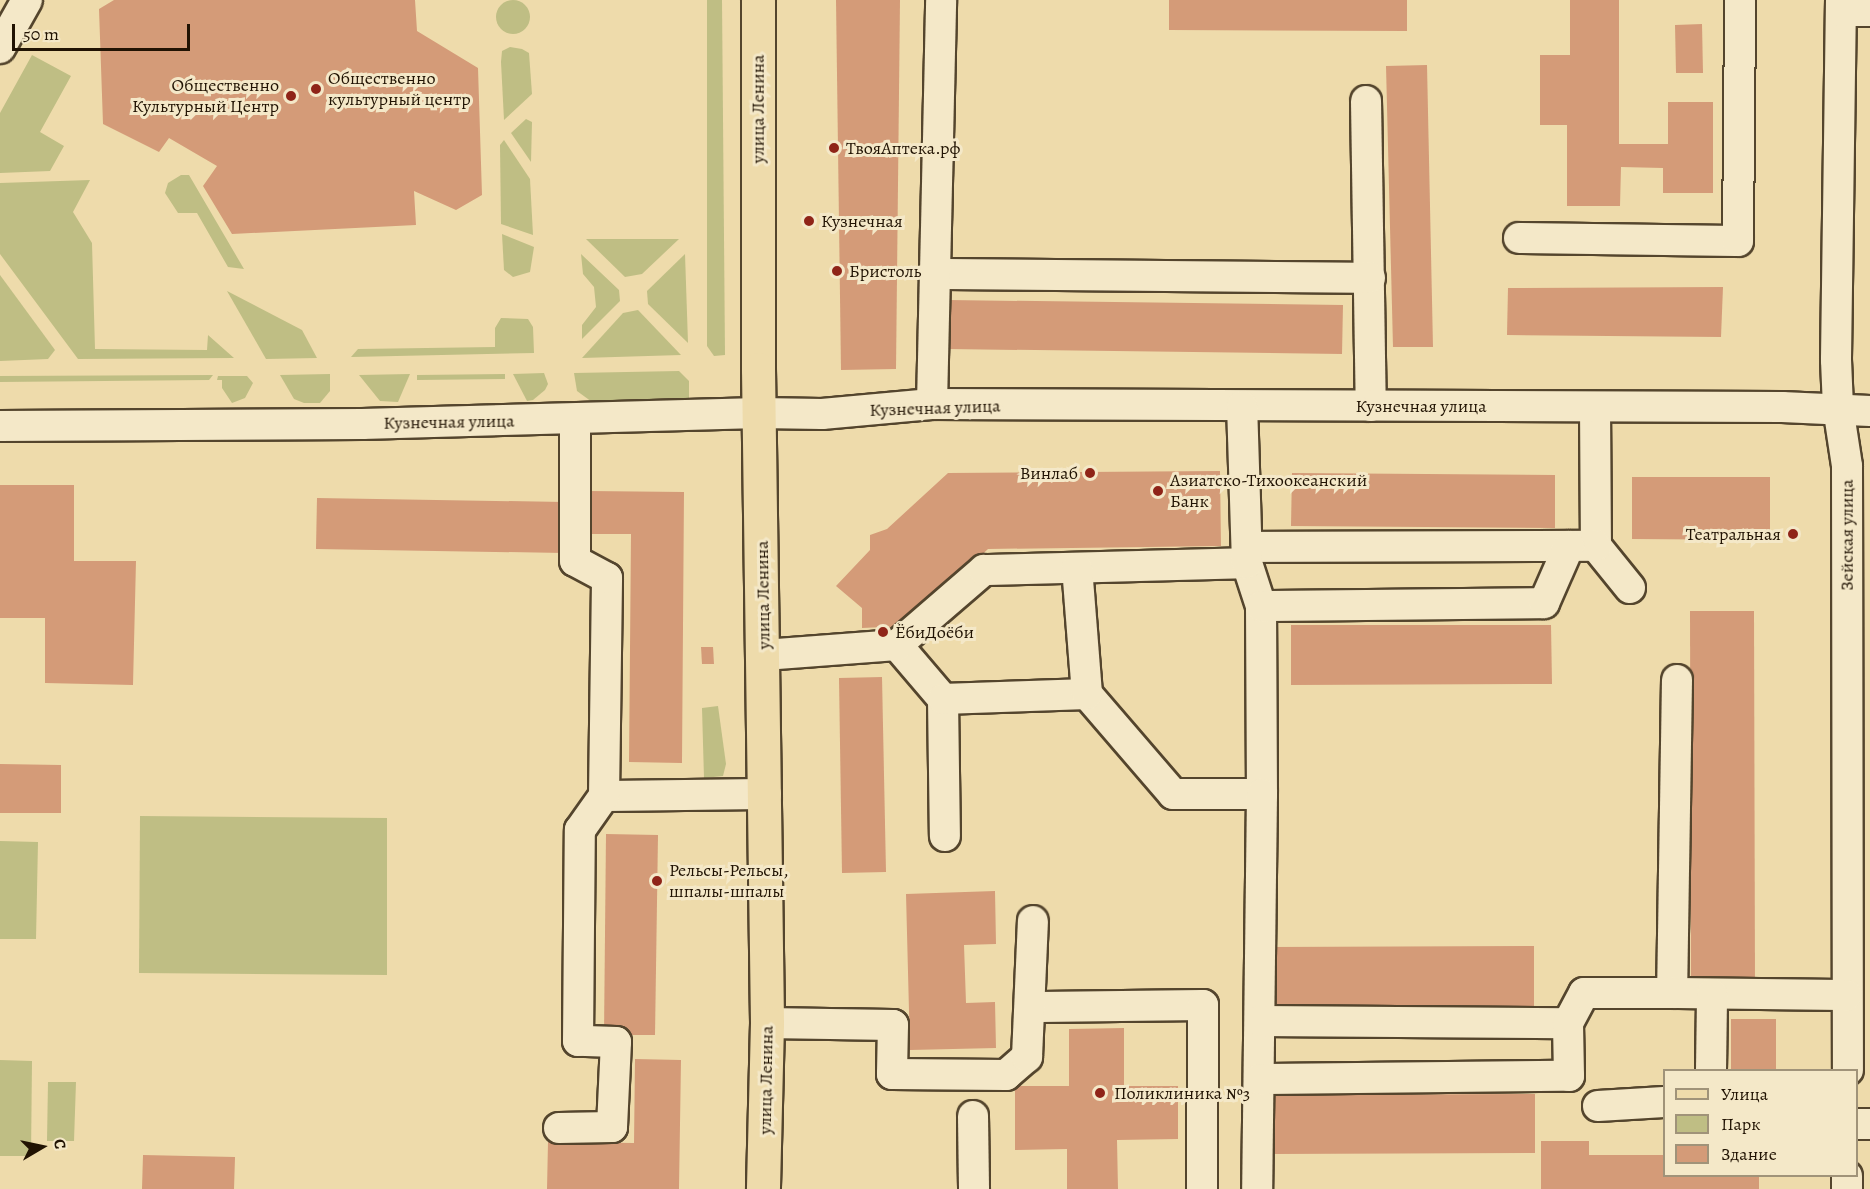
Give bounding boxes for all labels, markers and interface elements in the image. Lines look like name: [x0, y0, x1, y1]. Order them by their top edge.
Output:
scale bar: [15, 12, 194, 50]
text: 50 m: [23, 22, 59, 46]
street label: улица Ленина: [747, 55, 769, 163]
place label: Общественно культурный центр: [328, 68, 471, 110]
place label: Общественно Культурный Центр: [132, 75, 279, 118]
marker: Общественно культурный центр: [309, 82, 323, 96]
marker: Общественно Культурный Центр: [284, 89, 298, 103]
place label: ТвояАптека.рф: [846, 137, 960, 159]
marker: ТвояАптека.рф: [827, 141, 841, 155]
place label: Кузнечная: [821, 210, 903, 232]
marker: Кузнечная: [802, 214, 816, 228]
place label: Бристоль: [849, 260, 921, 282]
marker: Бристоль: [830, 264, 844, 278]
street label: Кузнечная улица: [869, 395, 1001, 421]
street label: Кузнечная улица: [1355, 395, 1487, 417]
street label: Кузнечная улица: [383, 410, 515, 434]
place label: Винлаб: [1020, 462, 1078, 484]
marker: Винлаб: [1083, 466, 1097, 480]
place label: Азиатско-Тихоокеанский Банк: [1170, 470, 1367, 512]
street label: Зейская улица: [1836, 479, 1858, 591]
marker: Азиатско-Тихоокеанский Банк: [1151, 484, 1165, 498]
place label: Театральная: [1686, 523, 1781, 545]
marker: Театральная: [1786, 527, 1800, 541]
street label: улица Ленина: [751, 540, 775, 650]
place label: ЁбиДоёби: [895, 621, 974, 643]
marker: ЁбиДоёби: [876, 625, 890, 639]
place label: Рельсы-Рельсы, шпалы-шпалы: [669, 860, 788, 902]
marker: Рельсы-Рельсы, шпалы-шпалы: [650, 874, 664, 888]
street label: улица Ленина: [754, 1025, 778, 1135]
legend: [1663, 1069, 1858, 1177]
place label: Поликлиника №3: [1114, 1082, 1250, 1104]
text: Улица: [1721, 1082, 1768, 1106]
marker: Поликлиника №3: [1091, 1084, 1109, 1102]
text: Парк: [1721, 1112, 1761, 1136]
north arrow: [12, 1117, 72, 1177]
text: С: [48, 1138, 71, 1151]
text: Здание: [1721, 1142, 1777, 1166]

